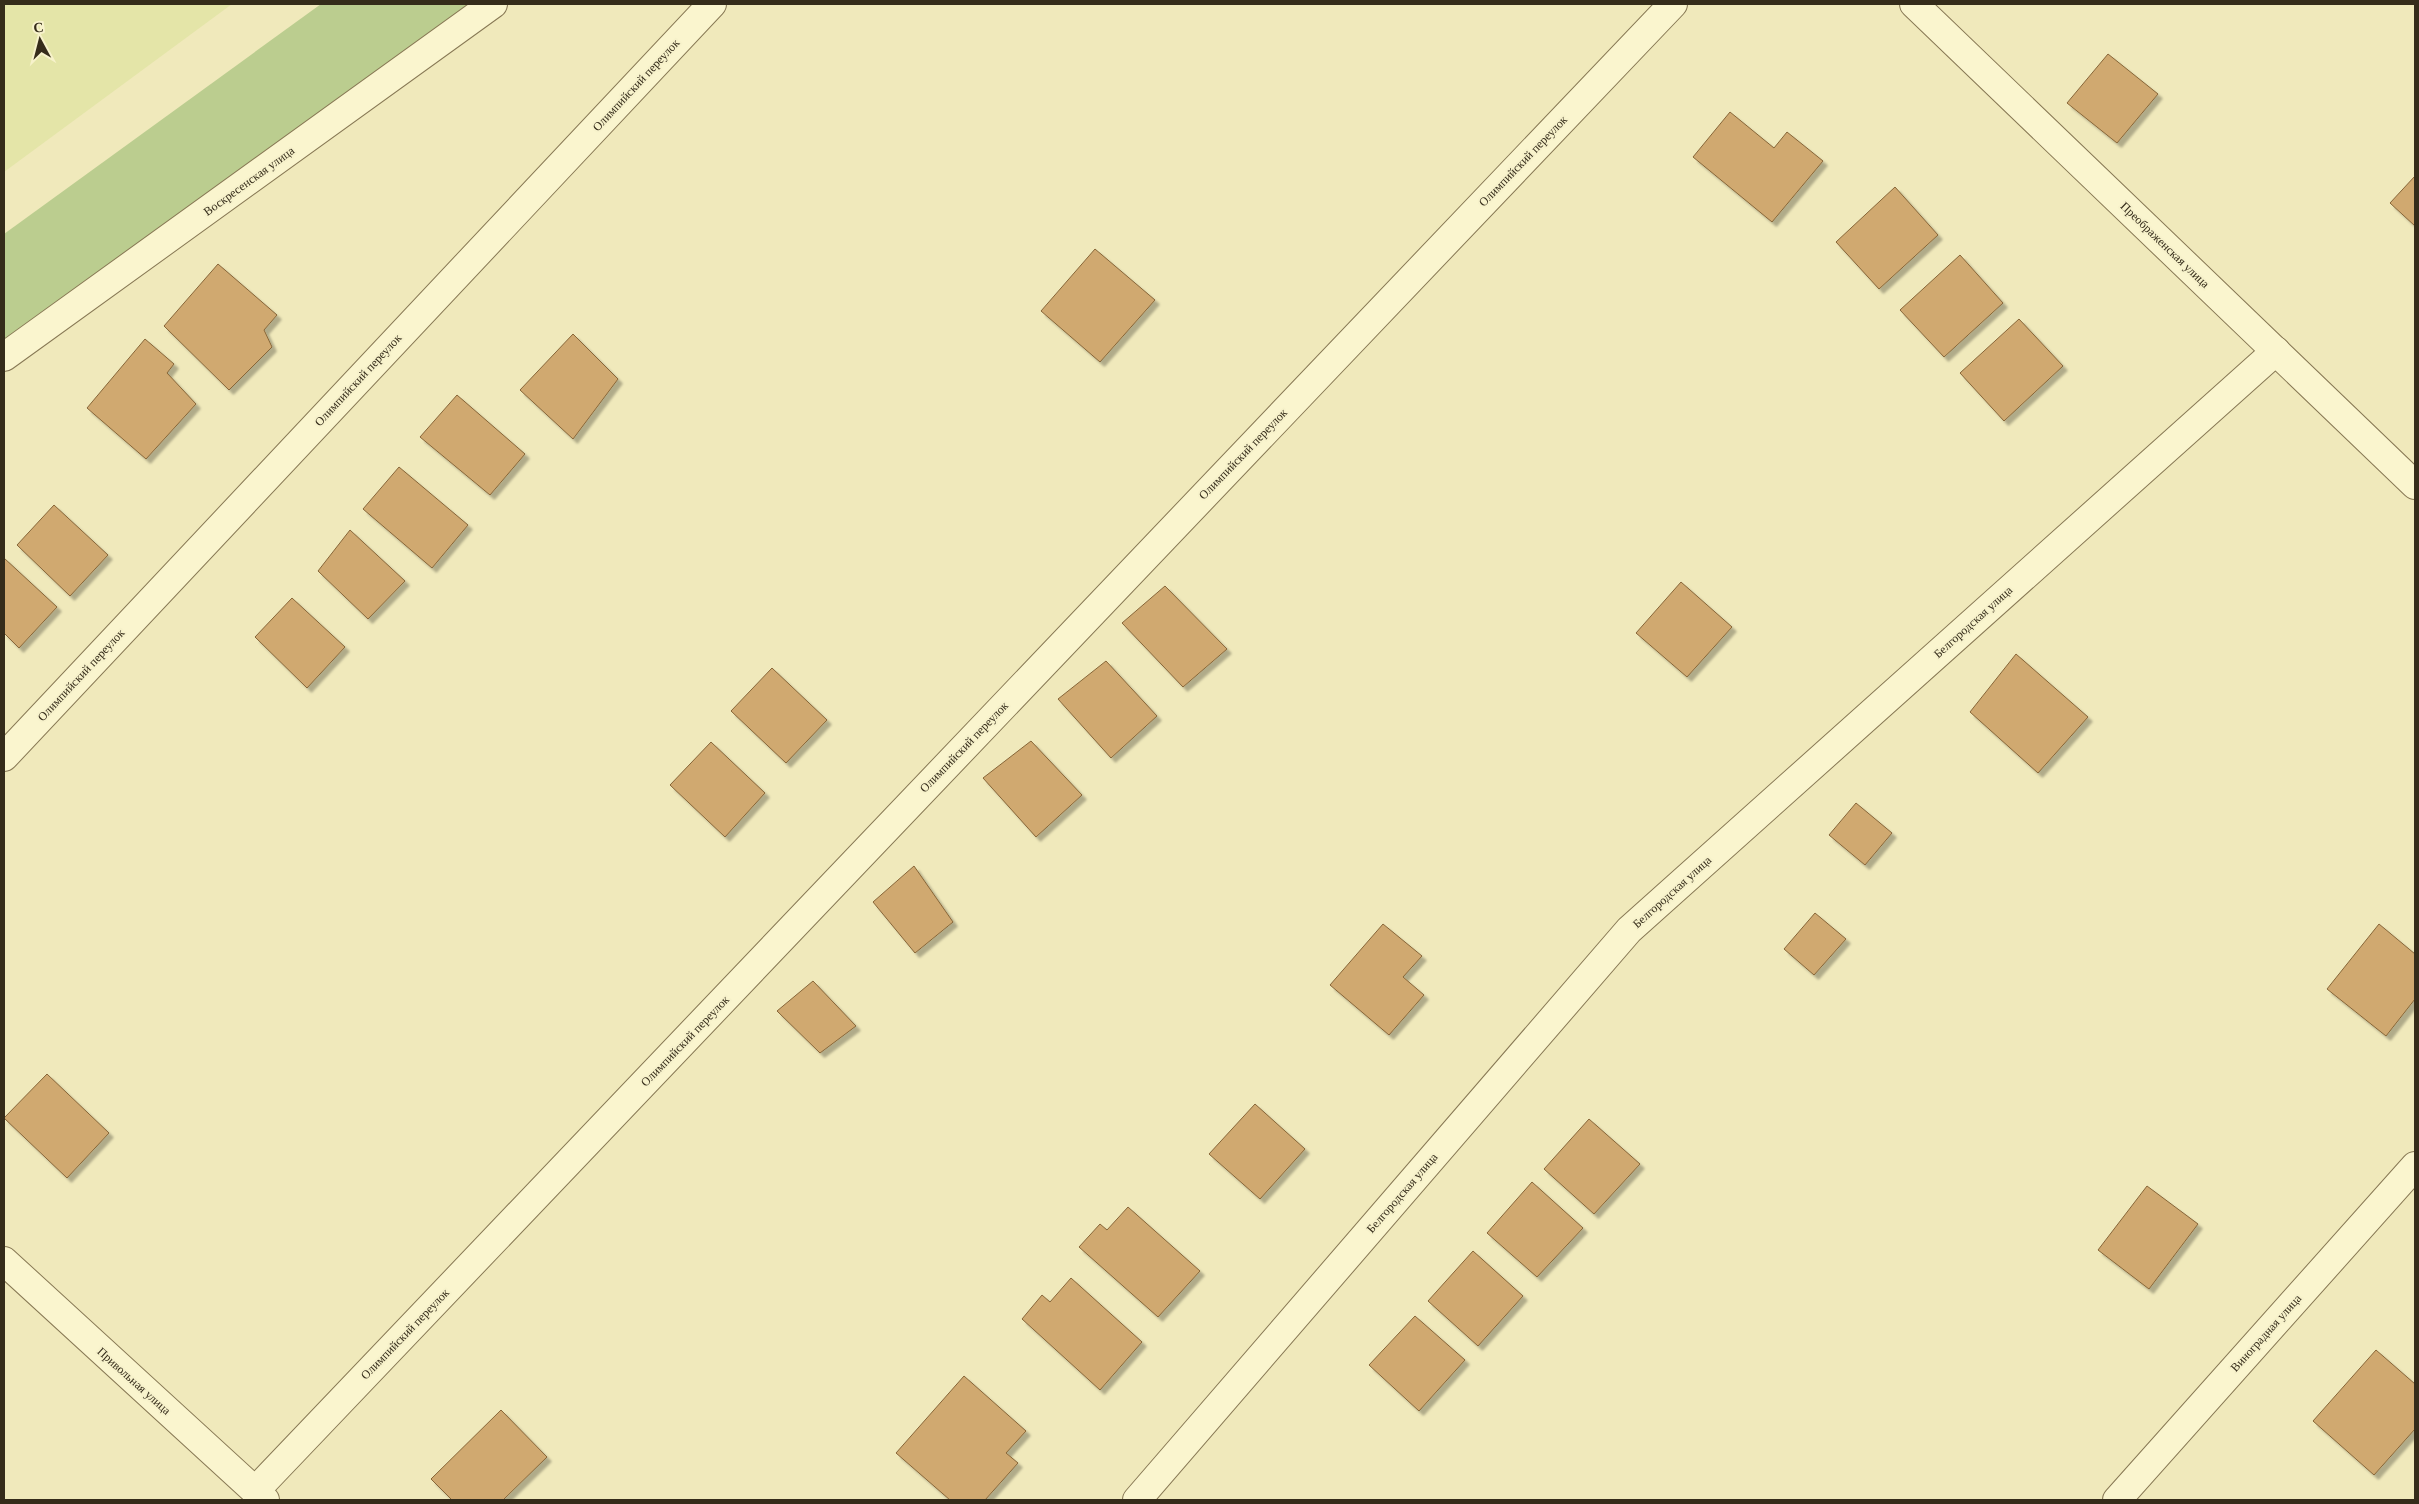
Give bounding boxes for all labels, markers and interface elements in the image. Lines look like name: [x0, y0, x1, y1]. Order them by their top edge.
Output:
north arrow: [15, 15, 65, 65]
text: С: [33, 20, 44, 36]
street label: Олимпийский переулок: [590, 36, 682, 134]
street label: Олимпийский переулок: [1476, 112, 1570, 209]
street label: Воскресенская улица: [201, 143, 298, 219]
street label: Преображенская улица: [2118, 199, 2213, 291]
street label: Олимпийский переулок: [312, 331, 404, 429]
street label: Олимпийский переулок: [1196, 405, 1290, 502]
street label: Белгородская улица: [1931, 583, 2016, 661]
street label: Олимпийский переулок: [35, 626, 127, 724]
street label: Олимпийский переулок: [917, 698, 1011, 795]
street label: Белгородская улица: [1630, 853, 1715, 931]
street label: Олимпийский переулок: [638, 992, 732, 1089]
street label: Белгородская улица: [1364, 1150, 1441, 1236]
street label: Олимпийский переулок: [358, 1285, 452, 1382]
street label: Виноградная улица: [2228, 1291, 2305, 1375]
street label: Привольная улица: [94, 1344, 174, 1418]

